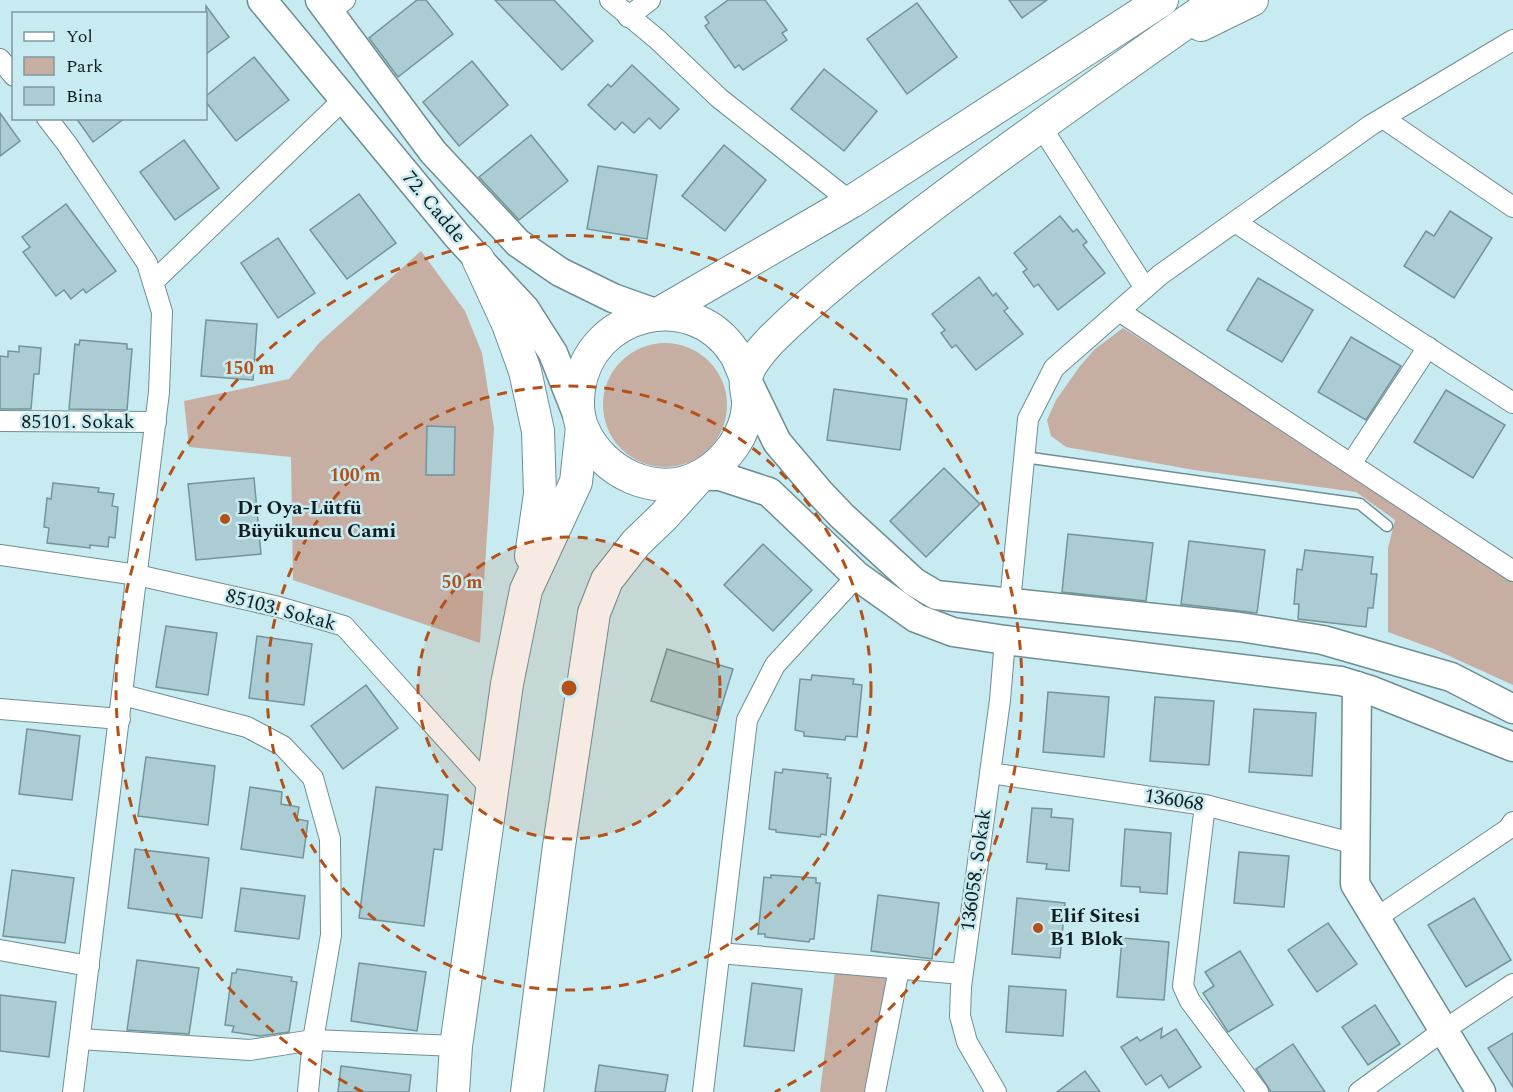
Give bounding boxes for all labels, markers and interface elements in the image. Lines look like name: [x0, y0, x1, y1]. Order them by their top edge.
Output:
legend: [12, 12, 207, 120]
text: Yol: [66, 23, 93, 50]
text: Park: [66, 53, 103, 80]
text: Bina: [66, 83, 103, 110]
street label: 72. Cadde: [395, 164, 473, 250]
text: 150 m: [223, 355, 275, 382]
street label: 85101. Sokak: [21, 407, 135, 437]
text: 100 m: [329, 462, 381, 489]
place label: Dr Oya-Lütfü Büyükuncu Cami: [237, 493, 396, 546]
marker: Dr Oya-Lütfü Büyükuncu Cami: [218, 512, 232, 526]
text: 50 m: [442, 569, 482, 596]
street label: 85103. Sokak: [222, 581, 340, 639]
centre of rings: [559, 678, 579, 698]
street label: 136068: [1142, 780, 1206, 820]
street label: 136058. Sokak: [953, 807, 999, 933]
place label: Elif Sitesi B1 Blok: [1050, 901, 1140, 954]
marker: Elif Sitesi B1 Blok: [1031, 921, 1045, 935]

